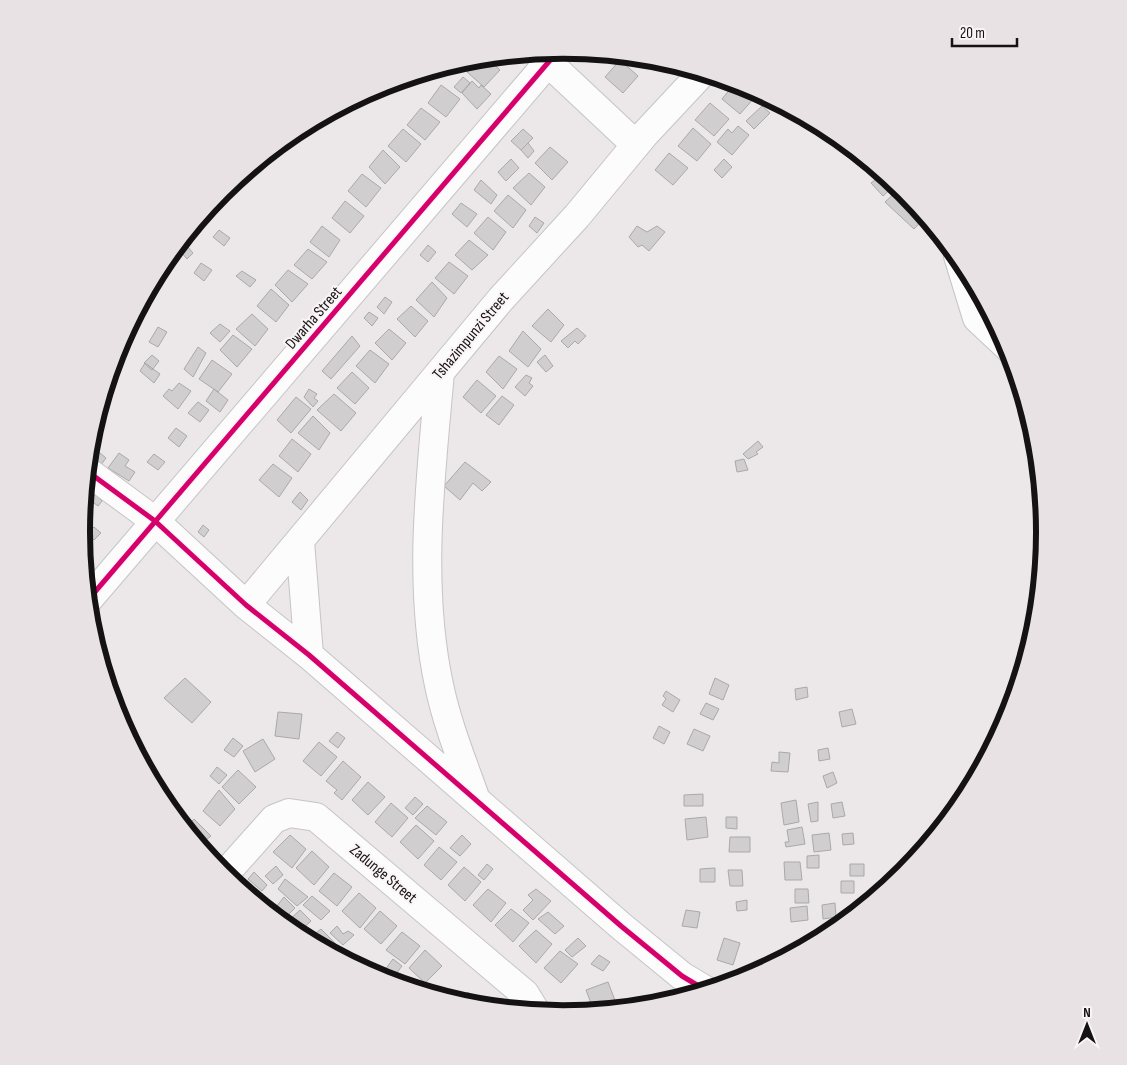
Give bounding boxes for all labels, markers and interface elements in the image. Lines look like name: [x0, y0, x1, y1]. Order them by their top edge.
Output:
scale bar: [952, 15, 1017, 47]
text: 20 m: [960, 24, 985, 43]
street label: Dwarha Street: [282, 283, 346, 353]
street label: Tshazimpunzi Street: [429, 288, 513, 384]
street label: Zadunge Street: [346, 840, 421, 908]
north arrow: [1062, 1000, 1112, 1050]
text: N: [1083, 1004, 1091, 1021]

